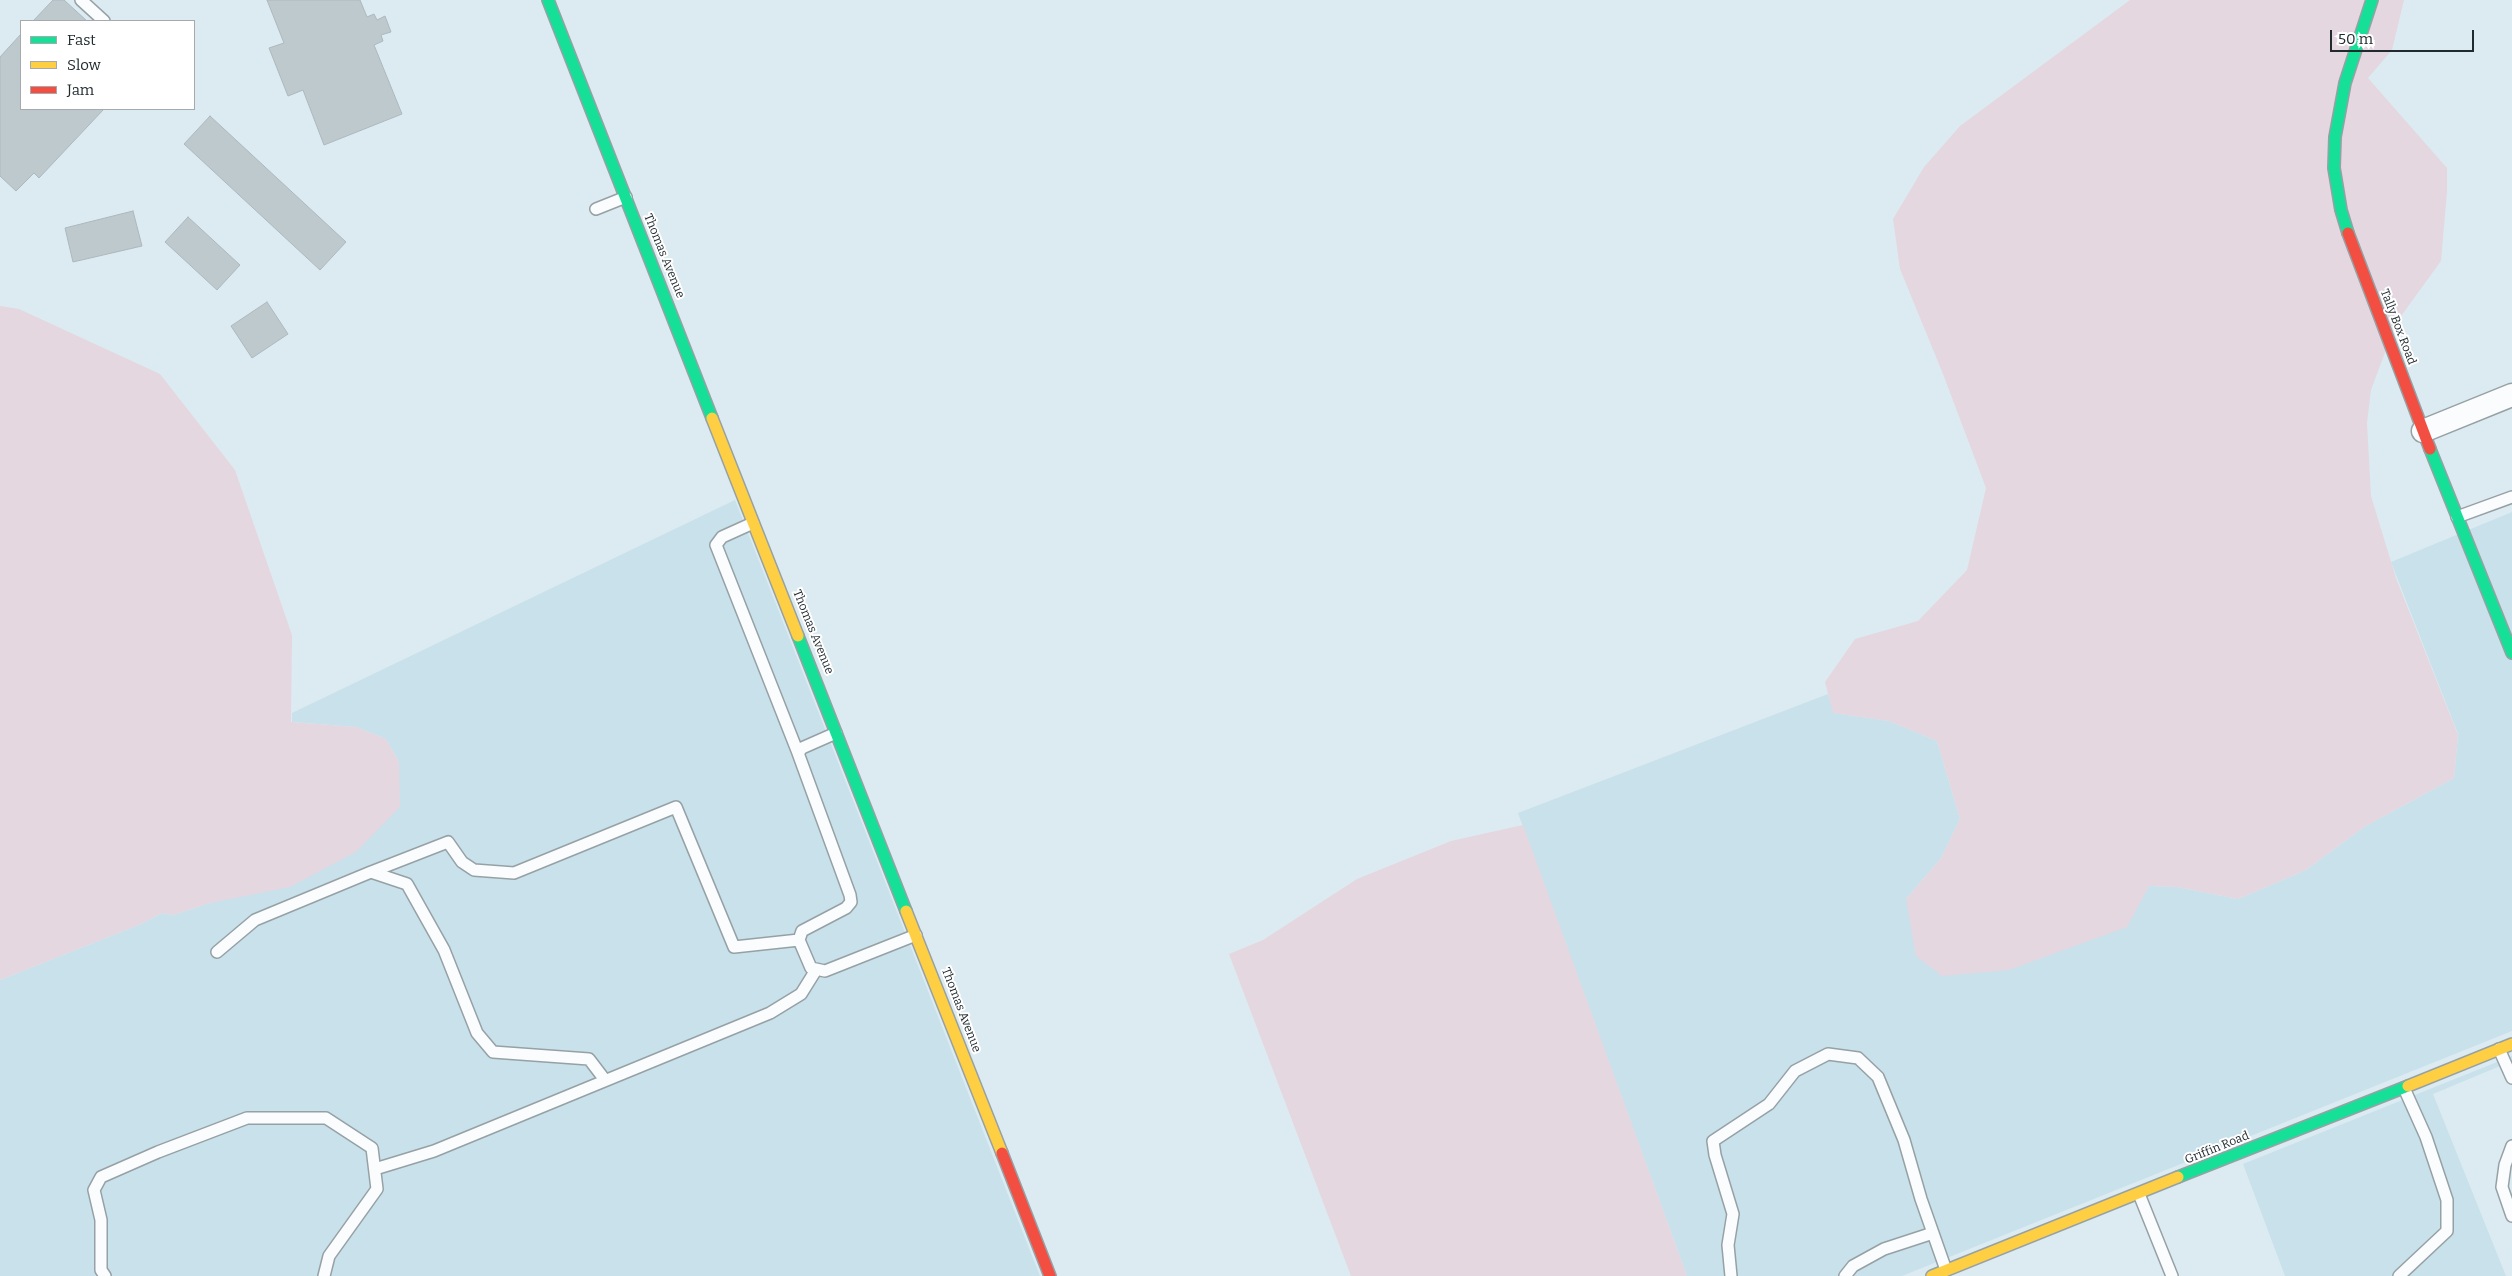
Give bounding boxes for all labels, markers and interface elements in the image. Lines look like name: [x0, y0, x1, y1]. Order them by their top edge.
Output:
legend: [20, 20, 195, 110]
scale bar: [2332, 20, 2476, 52]
text: 50 m: [2338, 30, 2373, 48]
text: Fast: [67, 31, 96, 49]
text: Slow: [67, 56, 101, 74]
text: Jam: [67, 81, 94, 99]
street label: Thomas Avenue: [641, 212, 687, 300]
street label: Tally Box Road: [2377, 287, 2419, 367]
street label: Thomas Avenue: [790, 588, 836, 676]
street label: Thomas Avenue: [938, 966, 984, 1054]
street label: Griffin Road: [2183, 1129, 2251, 1167]

